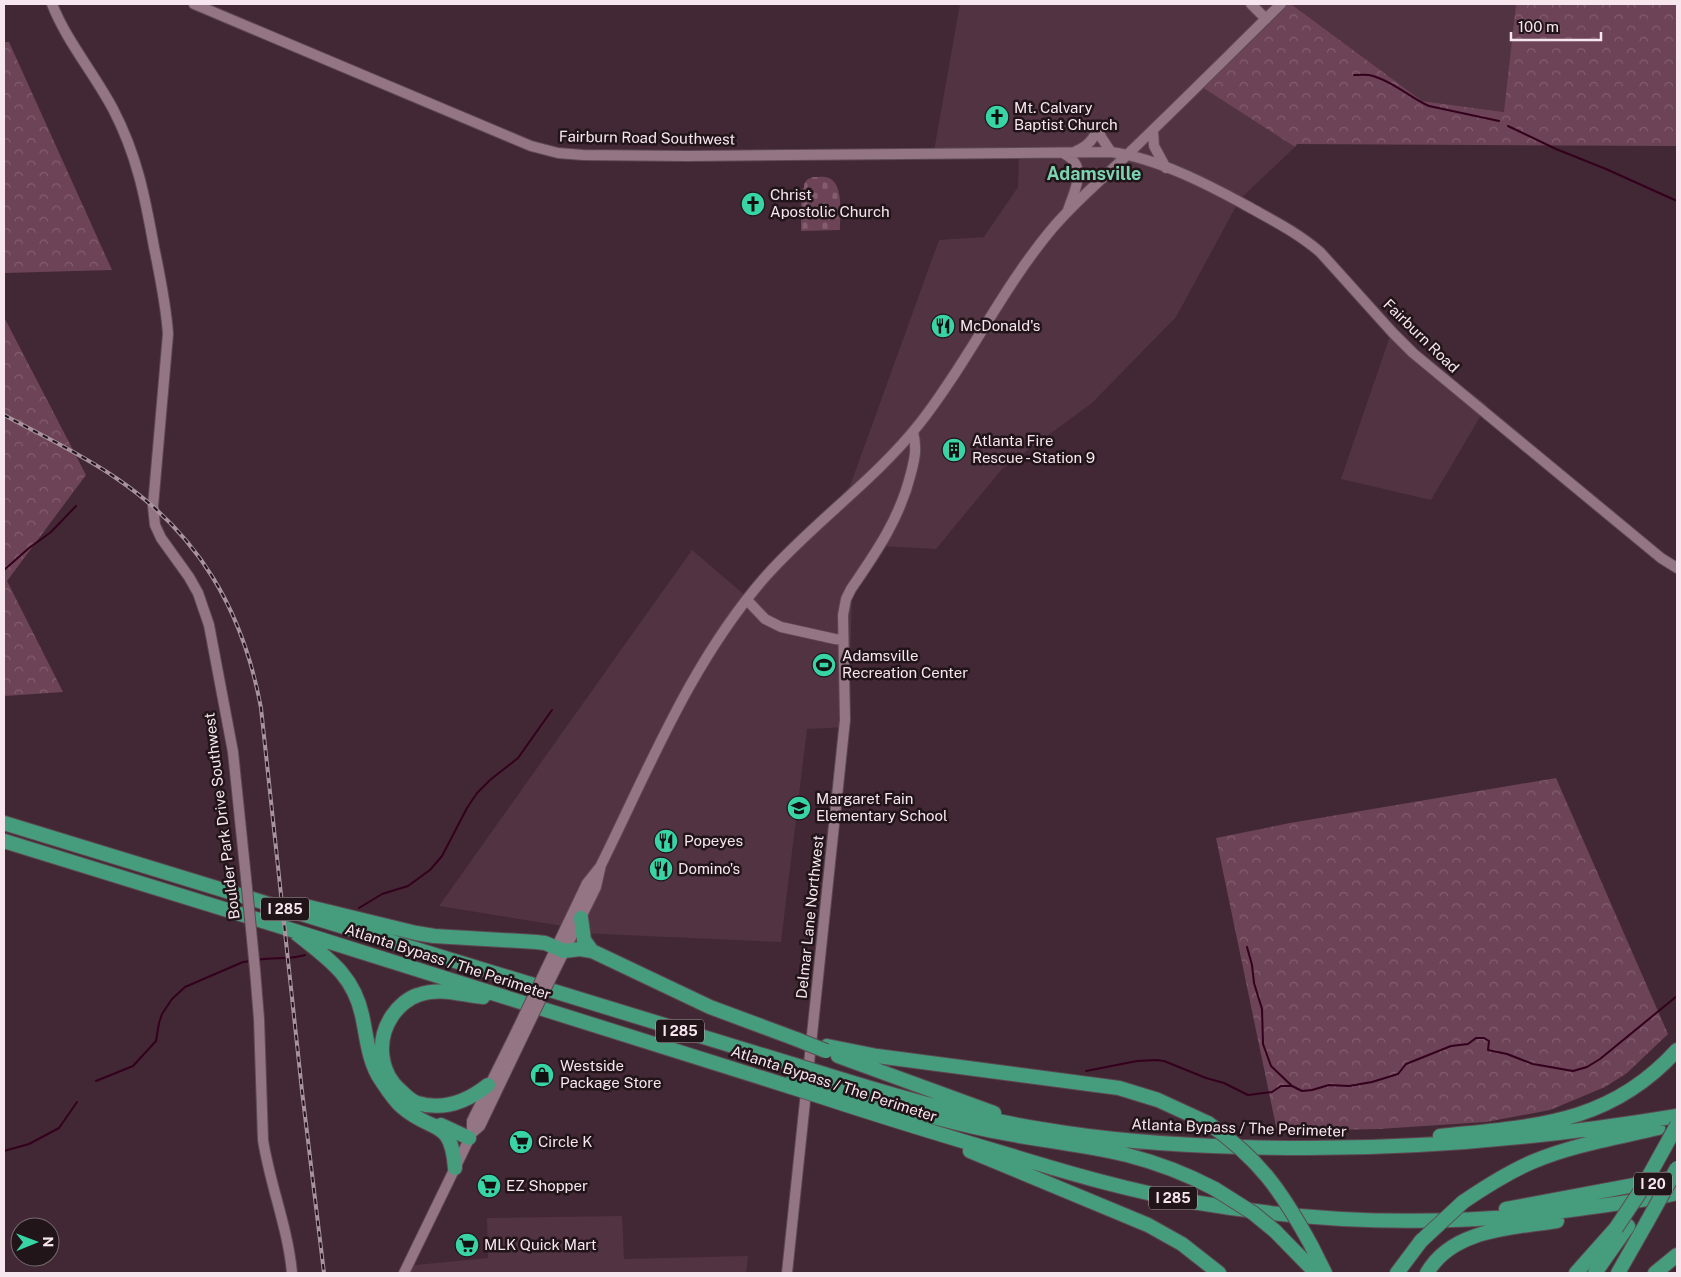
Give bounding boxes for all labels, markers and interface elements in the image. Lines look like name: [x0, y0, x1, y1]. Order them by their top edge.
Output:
scale bar: [1511, 10, 1601, 42]
text: 100 m: [1518, 18, 1559, 35]
place label: Mt. Calvary Baptist Church: [1014, 99, 1118, 133]
church icon: Mt. Calvary Baptist Church: [984, 104, 1010, 130]
street label: Fairburn Road Southwest: [559, 127, 736, 148]
district label: Adamsville: [1046, 163, 1142, 184]
place label: Christ Apostolic Church: [770, 186, 890, 220]
church icon: Christ Apostolic Church: [740, 191, 766, 217]
street label: Fairburn Road: [1380, 295, 1463, 376]
restaurant icon: McDonald's: [930, 313, 956, 339]
place label: McDonald's: [960, 317, 1040, 334]
place label: Atlanta Fire Rescue - Station 9: [972, 432, 1095, 466]
building icon: Atlanta Fire Rescue - Station 9: [941, 437, 967, 463]
place label: Adamsville Recreation Center: [842, 647, 968, 681]
sports icon: Adamsville Recreation Center: [811, 652, 837, 678]
street label: Boulder Park Drive Southwest: [200, 712, 243, 920]
place label: Margaret Fain Elementary School: [816, 790, 948, 824]
school or university icon: Margaret Fain Elementary School: [786, 795, 812, 821]
restaurant icon: Popeyes: [653, 828, 679, 854]
place label: Popeyes: [684, 832, 743, 849]
street label: Delmar Lane Northwest: [792, 834, 827, 1000]
restaurant icon: Domino's: [648, 856, 674, 882]
place label: Domino's: [678, 860, 740, 877]
road number: I 285: [261, 898, 309, 921]
street label: Atlanta Bypass / The Perimeter: [343, 920, 553, 1003]
road number: I 285: [656, 1019, 704, 1042]
street label: Atlanta Bypass / The Perimeter: [729, 1042, 939, 1125]
place label: Westside Package Store: [560, 1057, 662, 1091]
shop icon: Westside Package Store: [529, 1062, 555, 1088]
street label: Atlanta Bypass / The Perimeter: [1131, 1115, 1347, 1140]
supermarket icon: Circle K: [508, 1129, 534, 1155]
place label: Circle K: [538, 1133, 592, 1150]
road number: I 20: [1634, 1172, 1672, 1196]
supermarket icon: EZ Shopper: [476, 1173, 502, 1199]
place label: EZ Shopper: [506, 1177, 588, 1194]
road number: I 285: [1149, 1186, 1197, 1210]
north arrow: [10, 1217, 60, 1267]
supermarket icon: MLK Quick Mart: [454, 1232, 480, 1258]
text: N: [40, 1236, 56, 1247]
place label: MLK Quick Mart: [484, 1236, 597, 1253]

